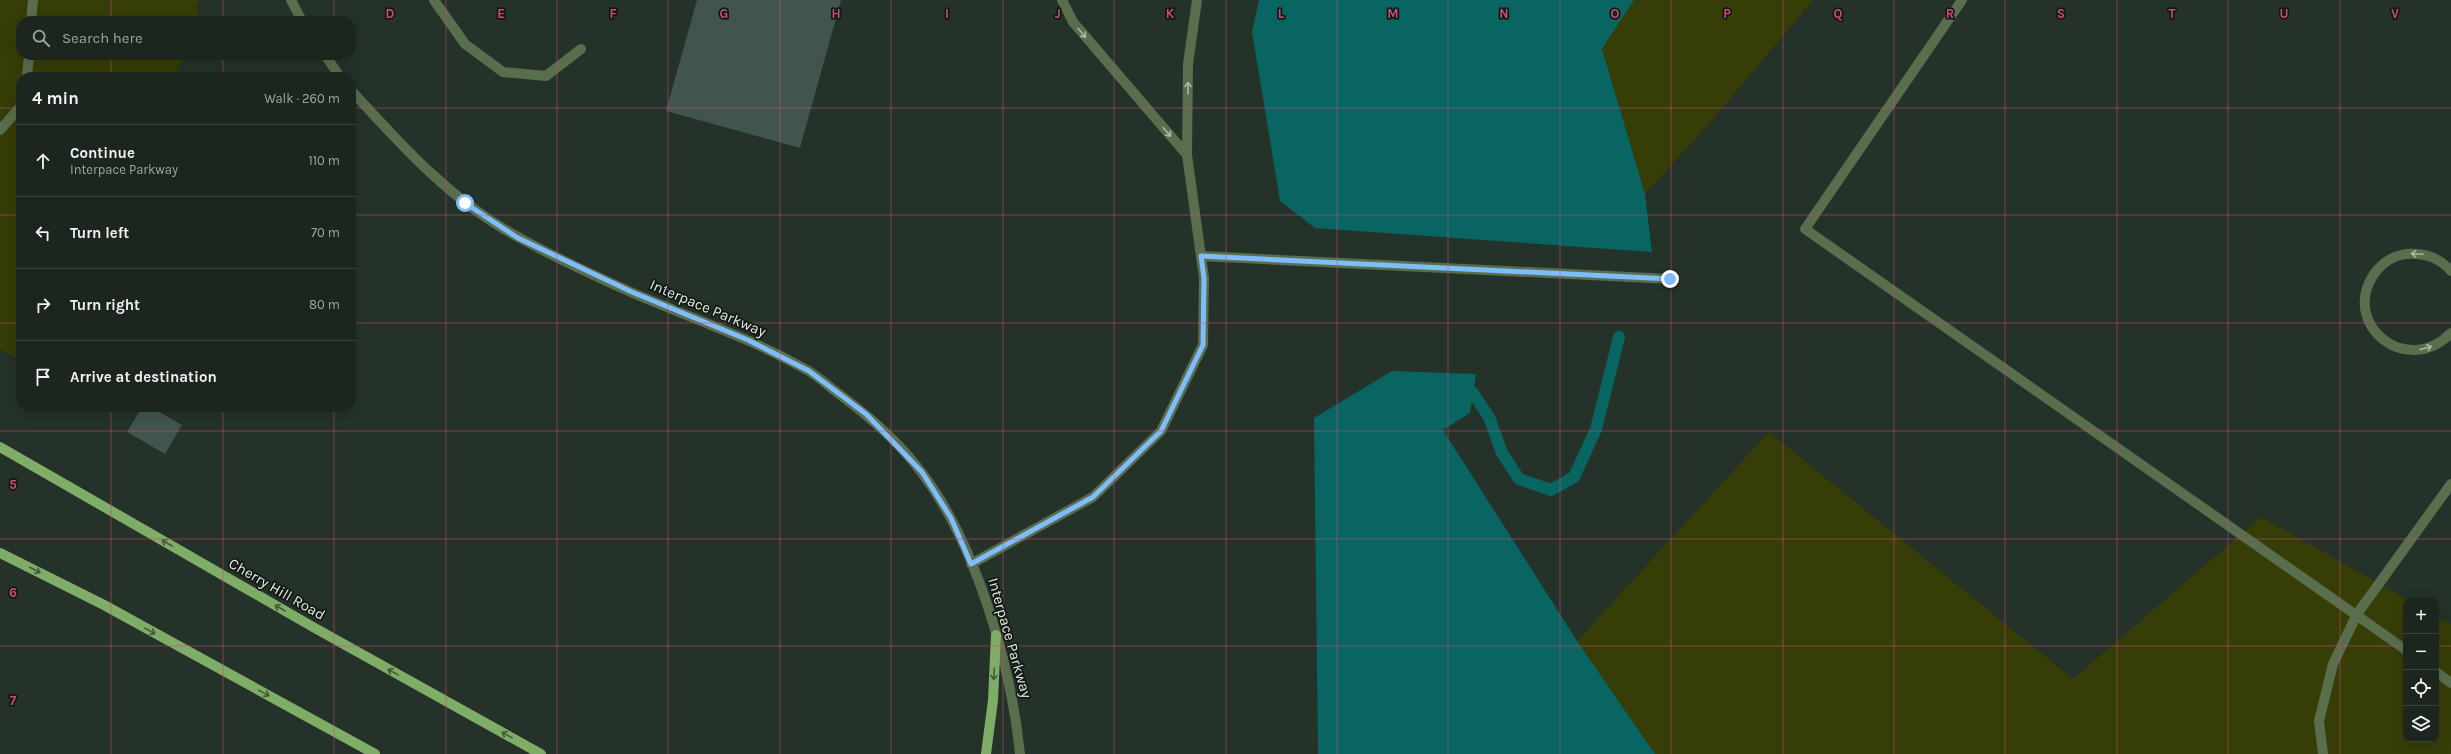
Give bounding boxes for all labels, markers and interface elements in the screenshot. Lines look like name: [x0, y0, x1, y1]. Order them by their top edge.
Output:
text: D: [386, 6, 395, 21]
text: E: [497, 6, 505, 21]
text: F: [609, 6, 617, 21]
text: G: [720, 6, 728, 21]
text: H: [831, 6, 841, 21]
text: I: [945, 6, 949, 21]
text: J: [1055, 6, 1061, 21]
text: K: [1166, 6, 1175, 21]
text: L: [1278, 6, 1285, 21]
text: M: [1387, 6, 1399, 21]
text: N: [1499, 6, 1509, 21]
text: O: [1611, 6, 1620, 21]
text: P: [1723, 6, 1731, 21]
text: Q: [1834, 6, 1843, 21]
text: R: [1946, 6, 1954, 21]
text: S: [2057, 6, 2065, 21]
text: T: [2169, 6, 2176, 21]
text: U: [2280, 6, 2288, 21]
text: V: [2391, 6, 2399, 21]
search box: [16, 16, 356, 60]
icon: search: [30, 27, 52, 49]
one-way arrow: [1078, 28, 1087, 38]
text: Search here: [62, 29, 143, 47]
one-way arrow: [1184, 82, 1192, 95]
text: 4 min: [32, 88, 79, 108]
text: Walk · 260 m: [264, 91, 340, 106]
one-way arrow: [1162, 126, 1171, 136]
text: Continue: [70, 144, 135, 162]
icon: ahead: [32, 150, 54, 172]
text: 110 m: [308, 153, 340, 168]
text: Interpace Parkway: [70, 162, 178, 177]
route start: [456, 194, 474, 212]
icon: left: [32, 222, 54, 244]
text: Turn left: [70, 224, 129, 242]
text: 70 m: [311, 225, 340, 240]
one-way arrow: [2411, 251, 2424, 258]
route end: [1661, 270, 1679, 288]
street label: Interpace Parkway: [647, 275, 769, 341]
icon: right: [32, 294, 54, 316]
text: Turn right: [70, 296, 140, 314]
text: 80 m: [309, 297, 340, 312]
one-way arrow: [2420, 344, 2433, 352]
icon: arrive: [32, 366, 54, 388]
text: Arrive at destination: [70, 368, 217, 386]
text: 5: [9, 477, 17, 492]
one-way arrow: [161, 539, 173, 547]
street label: Cherry Hill Road: [226, 554, 328, 624]
one-way arrow: [29, 567, 41, 574]
street label: Interpace Parkway: [984, 576, 1036, 700]
text: 6: [9, 585, 17, 600]
map controls: [2403, 598, 2439, 742]
button: +: [2403, 598, 2439, 634]
one-way arrow: [274, 604, 286, 612]
one-way arrow: [144, 627, 156, 635]
button: −: [2403, 634, 2439, 670]
one-way arrow: [388, 667, 400, 675]
one-way arrow: [990, 667, 997, 680]
button: locate: [2403, 670, 2439, 706]
one-way arrow: [258, 690, 270, 697]
text: 7: [10, 693, 17, 708]
button: layers: [2403, 706, 2439, 742]
one-way arrow: [501, 731, 513, 738]

